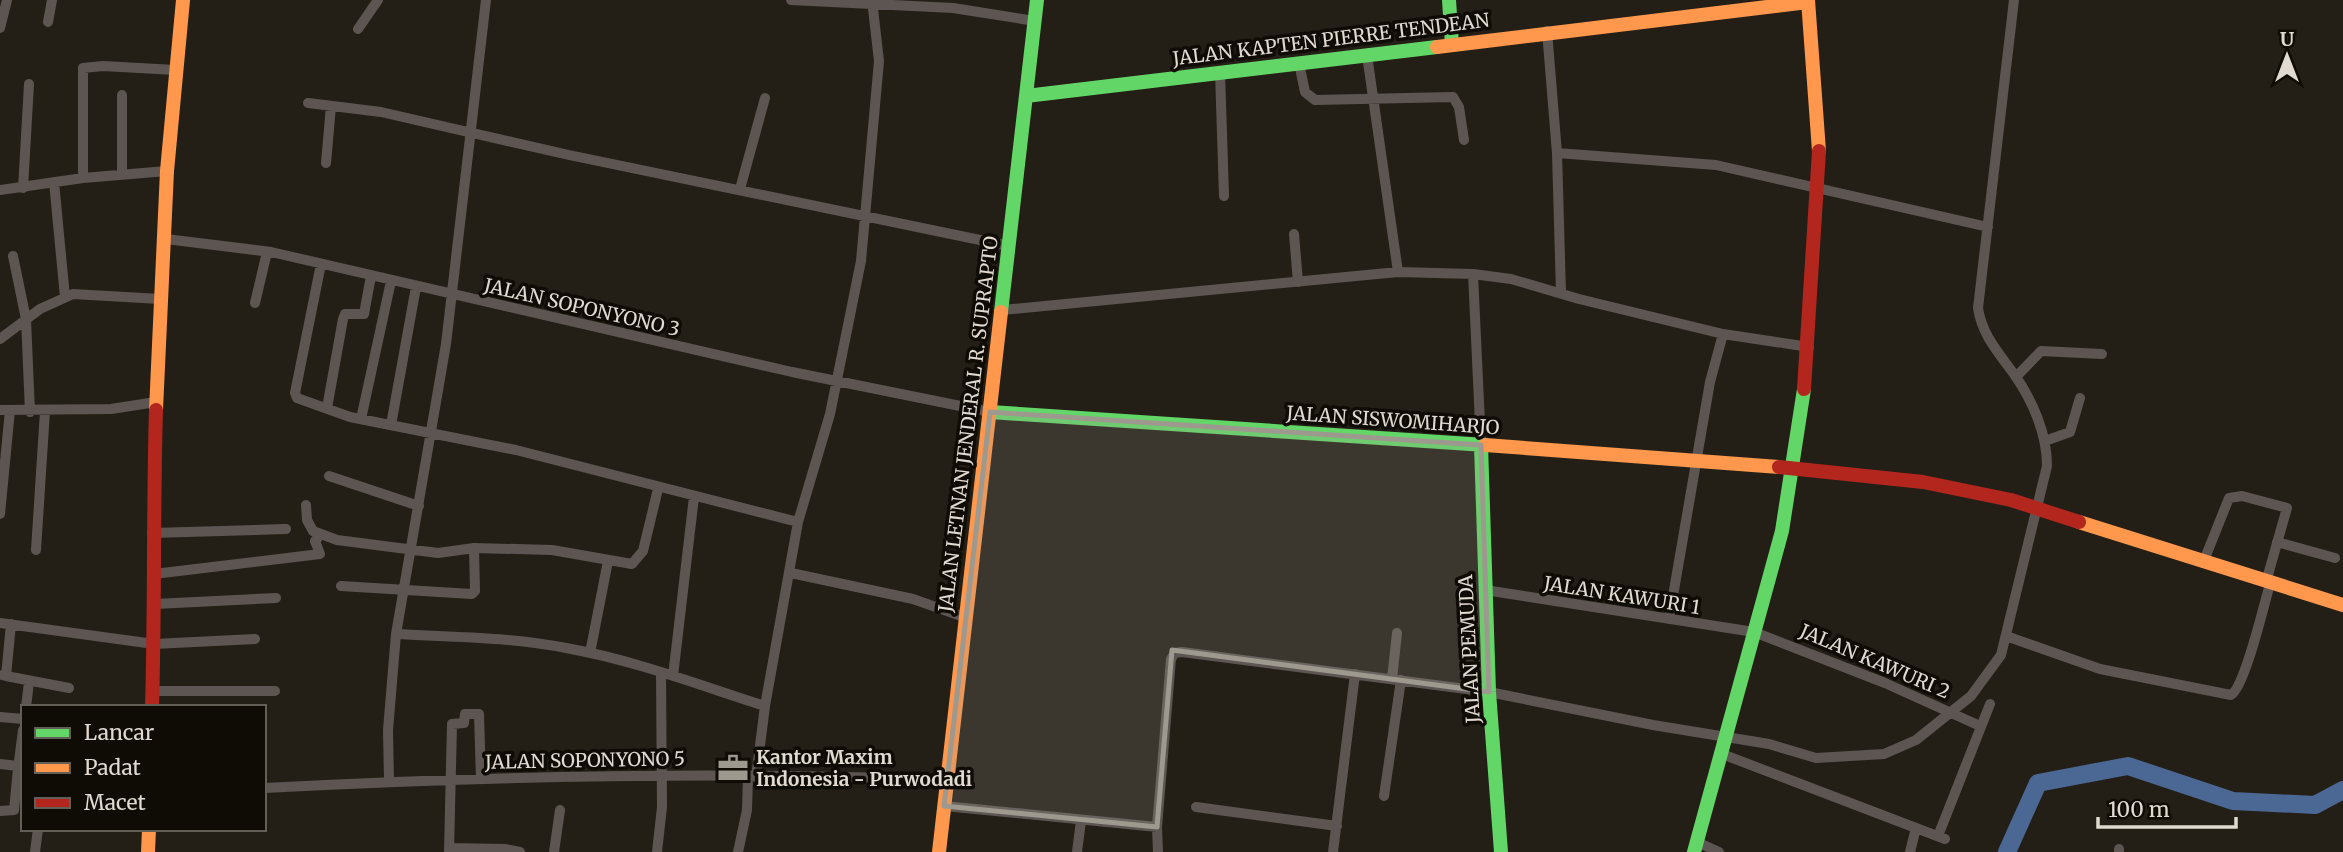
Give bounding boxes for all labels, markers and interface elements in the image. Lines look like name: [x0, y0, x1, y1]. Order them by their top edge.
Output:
street label: JALAN KAPTEN PIERRE TENDEAN: [1170, 8, 1491, 70]
north arrow: [2252, 21, 2322, 91]
text: U: [2280, 27, 2294, 51]
street label: JALAN LETNAN JENDERAL R. SUPRAPTO: [933, 234, 1003, 614]
street label: JALAN SOPONYONO 3: [481, 273, 682, 341]
street label: JALAN SISWOMIHARJO: [1285, 401, 1501, 439]
street label: JALAN KAWURI 1: [1541, 571, 1702, 619]
street label: JALAN PEMUDA: [1453, 573, 1485, 725]
street label: JALAN KAWURI 2: [1795, 618, 1954, 703]
legend: [21, 705, 266, 831]
text: Lancar: [84, 719, 154, 746]
place label: Kantor Maxim Indonesia - Purwodadi: [756, 745, 972, 791]
street label: JALAN SOPONYONO 5: [484, 746, 685, 774]
office icon: Kantor Maxim Indonesia - Purwodadi: [716, 751, 750, 785]
text: Padat: [84, 754, 141, 781]
scale bar: [2098, 786, 2236, 830]
text: Macet: [84, 789, 146, 816]
text: 100 m: [2108, 796, 2170, 823]

